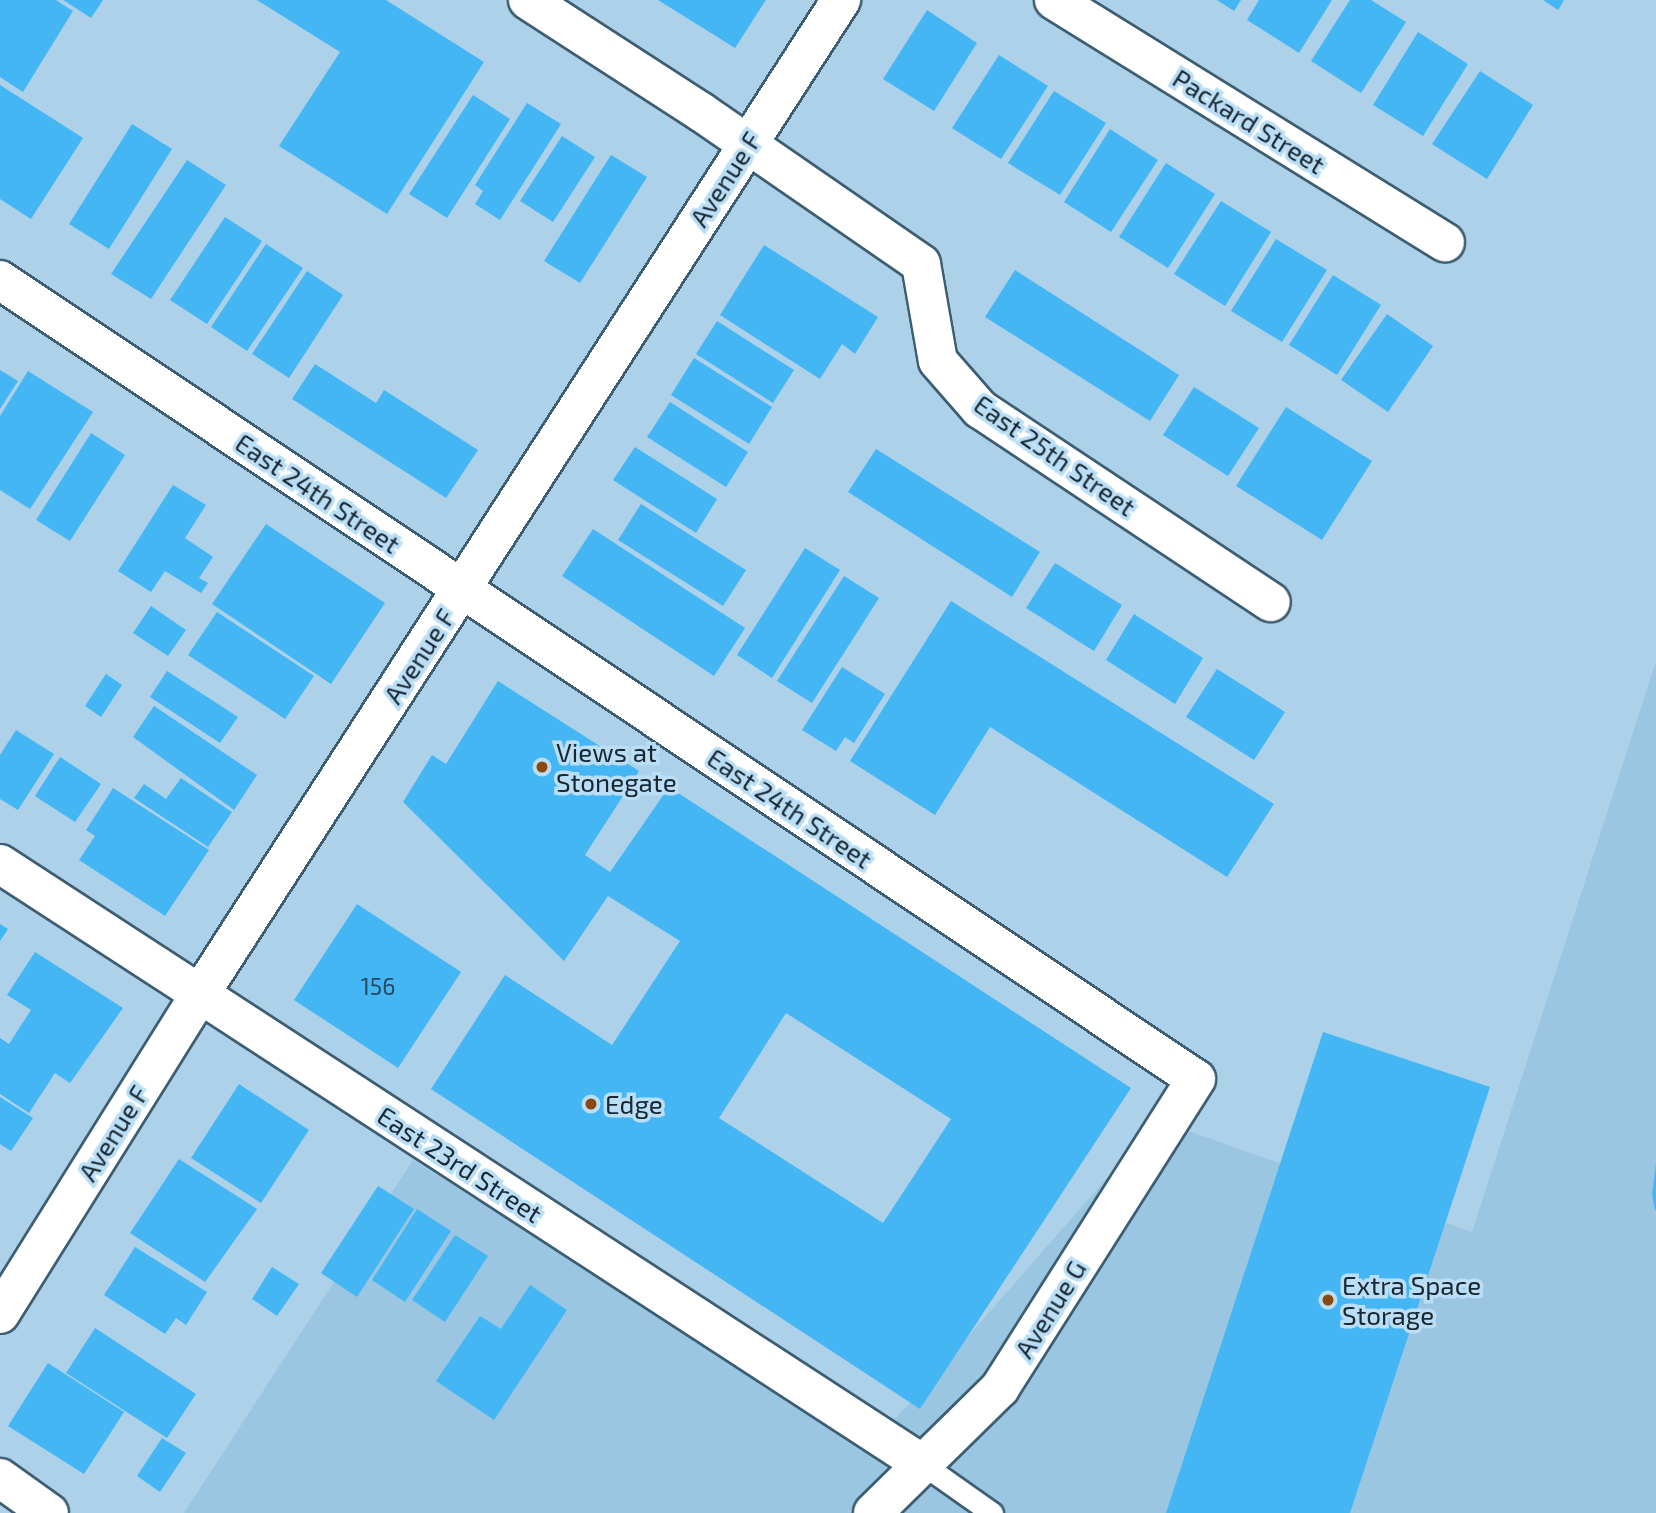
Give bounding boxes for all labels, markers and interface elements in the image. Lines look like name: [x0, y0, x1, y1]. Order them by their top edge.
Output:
street label: Packard Street: [1167, 62, 1331, 180]
street label: Avenue F: [683, 126, 767, 232]
street label: East 25th Street: [968, 388, 1142, 522]
street label: East 24th Street: [230, 427, 406, 559]
street label: Avenue F: [377, 603, 461, 709]
place label: Views at Stonegate: [556, 736, 677, 798]
street label: East 24th Street: [702, 742, 878, 874]
marker: Views at Stonegate: [534, 759, 550, 775]
house number: 156: [361, 972, 395, 1000]
street label: Avenue F: [71, 1079, 155, 1187]
place label: Edge: [605, 1088, 663, 1120]
marker: Edge: [583, 1096, 599, 1112]
street label: East 23rd Street: [372, 1099, 548, 1229]
street label: Avenue G: [1008, 1254, 1092, 1364]
place label: Extra Space Storage: [1342, 1269, 1481, 1330]
marker: Extra Space Storage: [1320, 1292, 1336, 1308]

